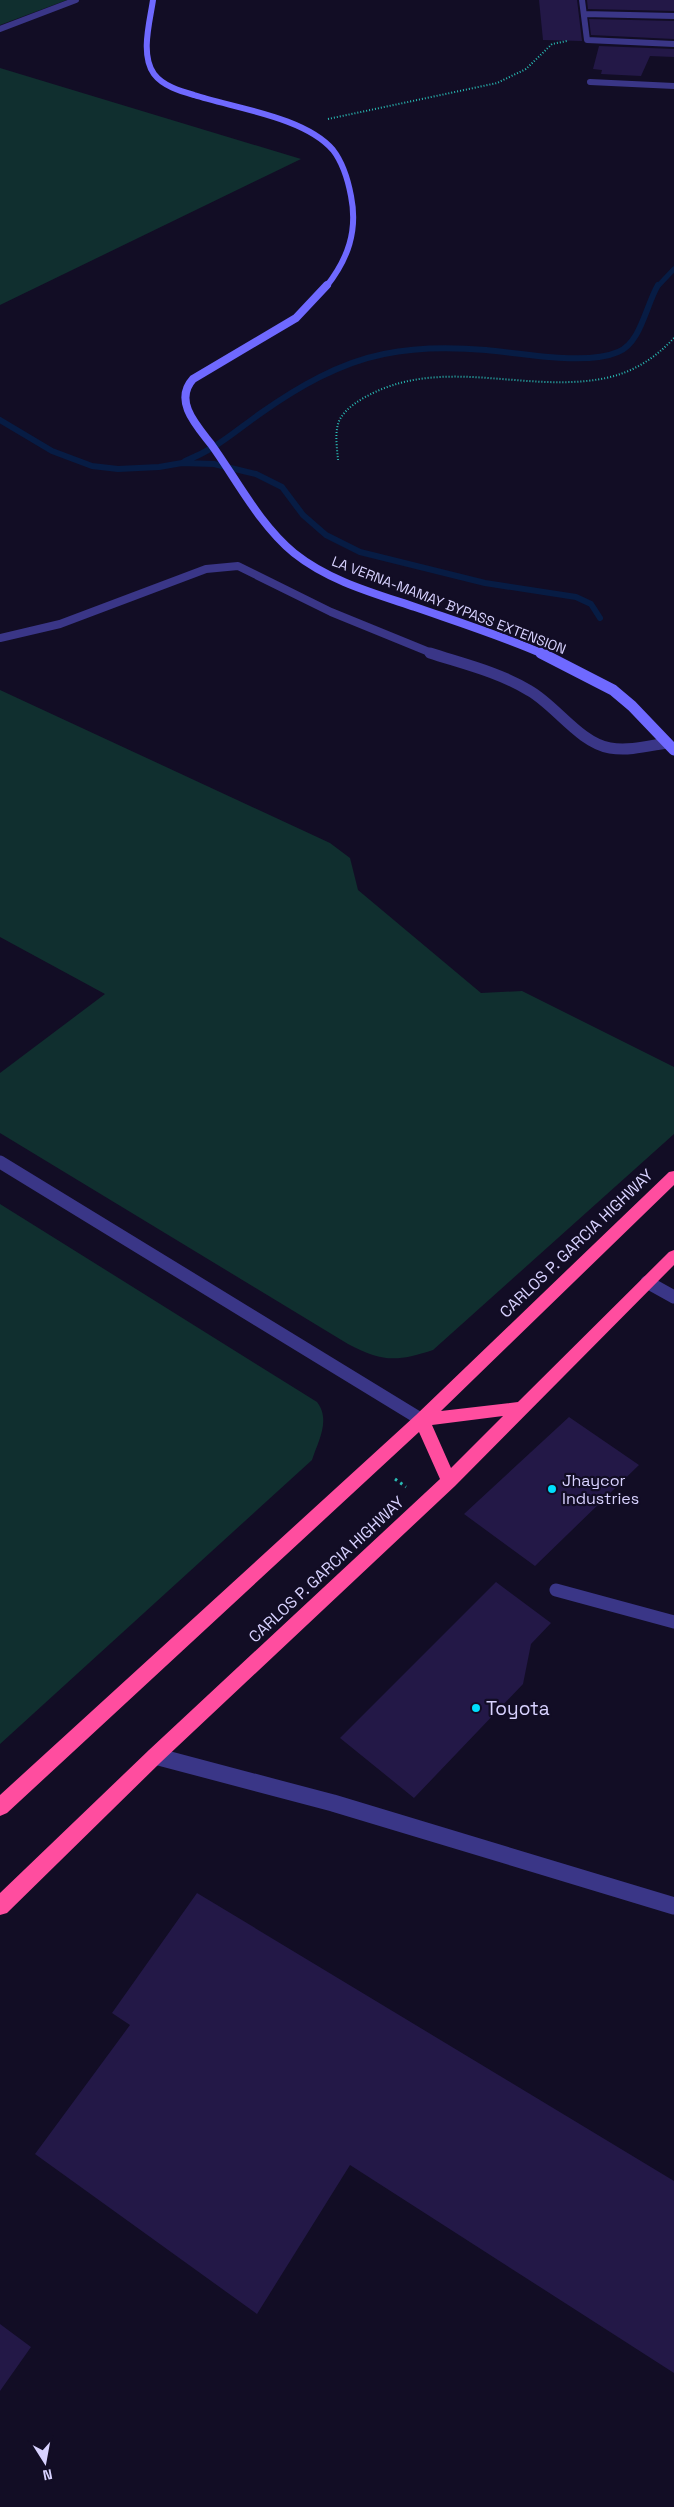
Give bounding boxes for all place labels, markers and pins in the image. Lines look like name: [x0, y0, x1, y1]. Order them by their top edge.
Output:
place label: Jhaycor Industries: [562, 1470, 639, 1509]
marker: Jhaycor Industries: [546, 1483, 558, 1495]
place label: Toyota: [486, 1696, 550, 1721]
marker: Toyota: [470, 1702, 482, 1714]

